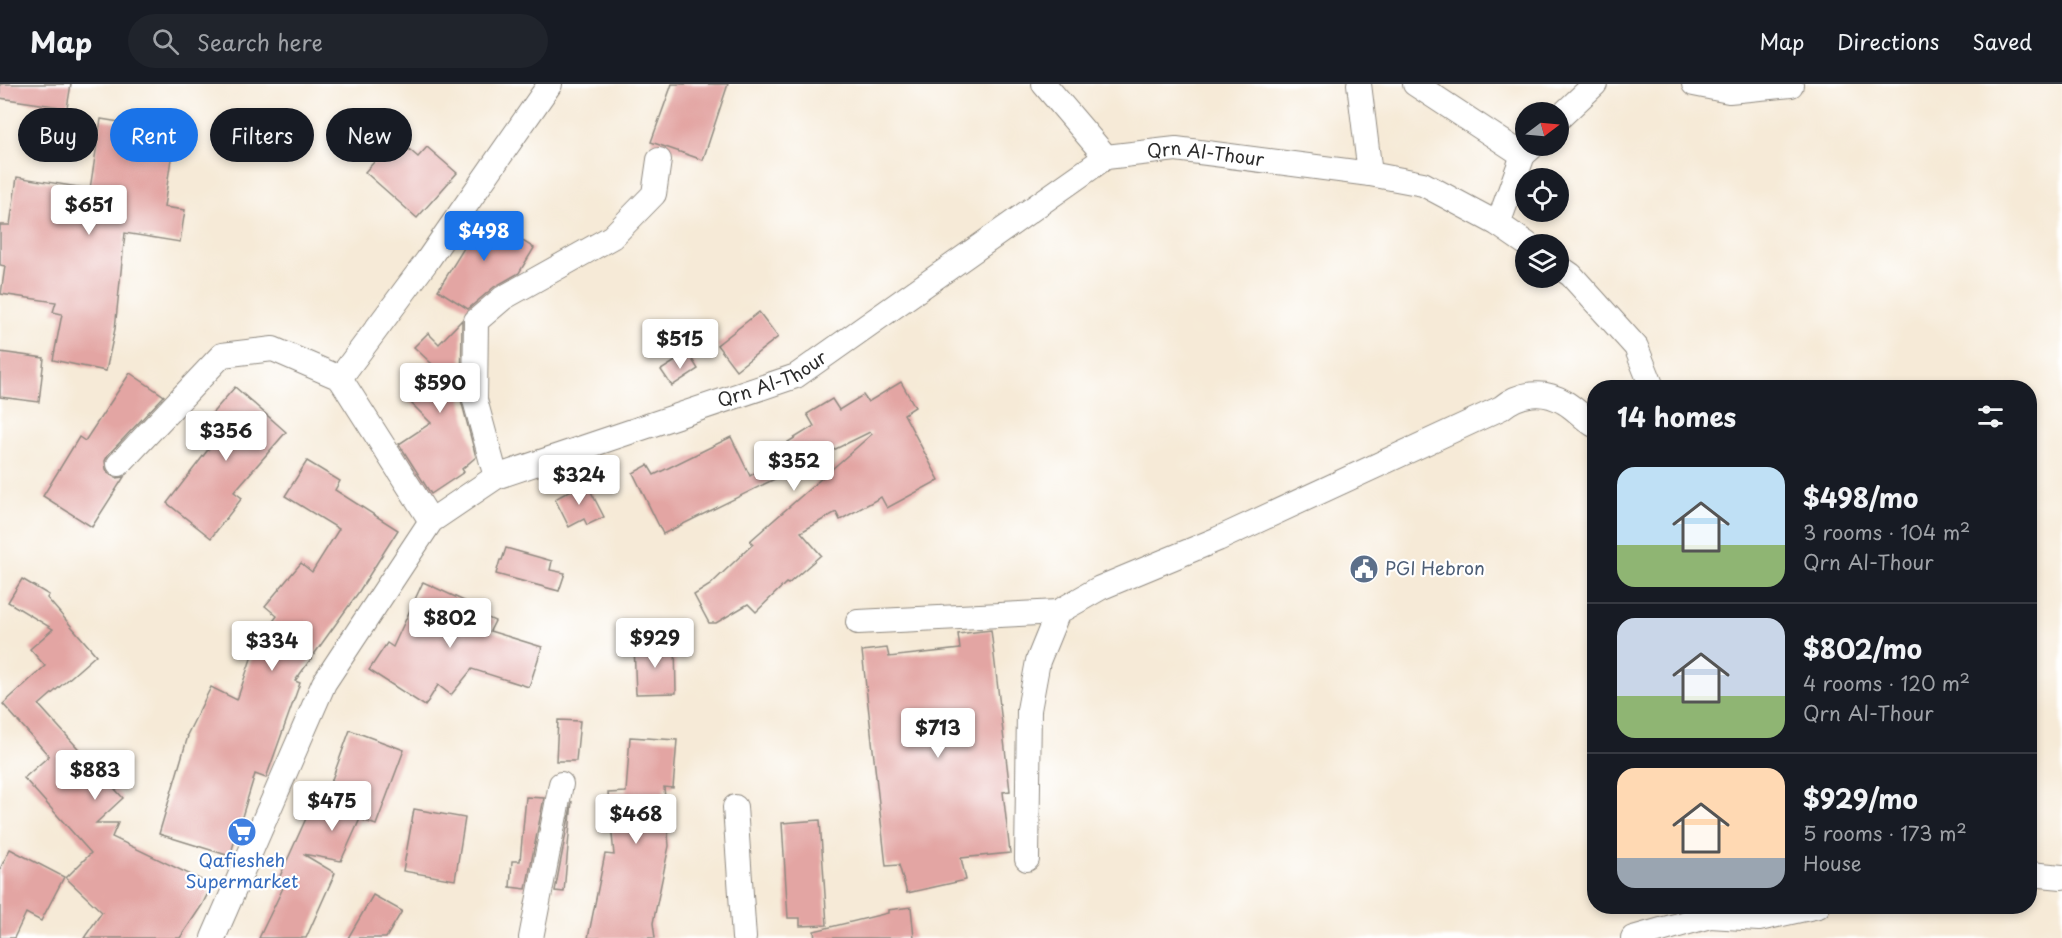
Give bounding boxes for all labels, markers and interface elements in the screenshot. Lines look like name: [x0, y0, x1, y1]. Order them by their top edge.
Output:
search box: [128, 14, 548, 68]
text: Map: [30, 20, 92, 63]
icon: search: [149, 25, 182, 58]
text: Search here: [197, 25, 323, 58]
text: Map: [1759, 25, 1804, 57]
text: Directions: [1837, 25, 1939, 57]
text: Saved: [1972, 25, 2032, 57]
north arrow: [1515, 102, 1569, 156]
map controls: [1515, 102, 1569, 288]
chip: Buy: [18, 108, 98, 162]
chip: Rent: [110, 108, 198, 162]
chip: Filters: [210, 108, 314, 162]
chip: New: [326, 108, 412, 162]
street label: Qrn Al-Thour: [1145, 133, 1266, 172]
button: locate: [1515, 168, 1569, 222]
pin: $651: [53, 185, 125, 236]
text: $651: [65, 189, 113, 219]
pin: $498: [448, 211, 520, 262]
text: $498: [459, 215, 509, 245]
button: layers: [1515, 234, 1569, 288]
pin: $515: [644, 319, 716, 370]
text: $515: [656, 323, 704, 353]
street label: Qrn Al-Thour: [713, 343, 832, 414]
pin: $590: [404, 363, 476, 414]
text: $590: [414, 367, 466, 397]
text: 14 homes: [1617, 397, 1736, 436]
icon: filters: [1974, 400, 2007, 433]
pin: $356: [190, 411, 262, 462]
text: $356: [200, 415, 252, 445]
pin: $352: [758, 441, 830, 492]
text: $352: [768, 445, 820, 475]
pin: $324: [543, 455, 615, 506]
text: $324: [553, 459, 605, 489]
text: $498/mo: [1803, 478, 1918, 517]
icon: home: [1665, 491, 1737, 563]
text: 3 rooms · 104 m²: [1803, 517, 1970, 547]
text: Qrn Al-Thour: [1803, 547, 1933, 577]
public building icon: PGI Hebron: [1348, 553, 1380, 585]
place label: PGI Hebron: [1385, 554, 1485, 581]
pin: $802: [414, 598, 486, 649]
text: $802: [423, 602, 477, 632]
pin: $929: [619, 618, 691, 669]
pin: $334: [236, 621, 308, 672]
text: $929: [630, 622, 680, 652]
text: $334: [246, 625, 298, 655]
text: $802/mo: [1803, 629, 1922, 668]
icon: home: [1665, 642, 1737, 714]
text: 4 rooms · 120 m²: [1803, 668, 1970, 698]
text: Qrn Al-Thour: [1803, 698, 1933, 728]
pin: $713: [902, 708, 974, 759]
text: $713: [915, 712, 961, 742]
pin: $883: [59, 750, 131, 801]
text: $883: [70, 754, 120, 784]
text: $929/mo: [1803, 779, 1918, 818]
pin: $475: [296, 781, 368, 832]
text: $475: [307, 785, 357, 815]
icon: home: [1665, 792, 1737, 864]
pin: $468: [600, 794, 672, 845]
text: $468: [609, 798, 663, 828]
supermarket icon: Qafiesheh Supermarket: [226, 816, 258, 848]
text: 5 rooms · 173 m²: [1803, 818, 1967, 848]
place label: Qafiesheh Supermarket: [186, 846, 298, 894]
text: House: [1803, 848, 1862, 878]

